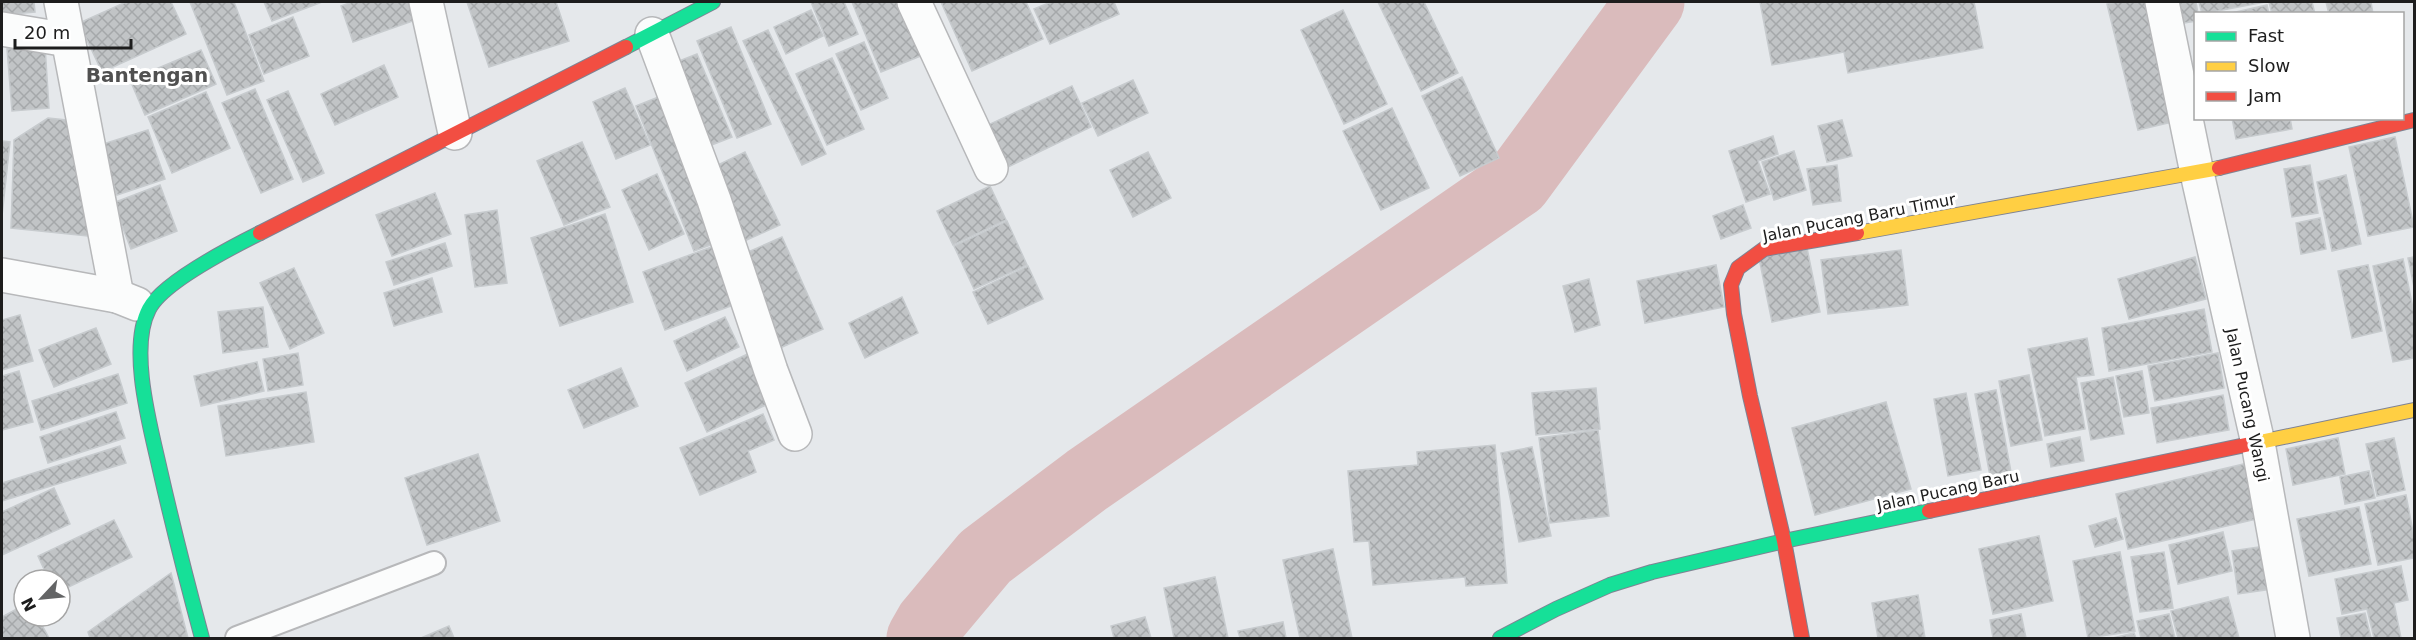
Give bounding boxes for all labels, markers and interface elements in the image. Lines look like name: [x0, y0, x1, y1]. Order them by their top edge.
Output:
scale bar: [15, 12, 130, 50]
legend: [2194, 12, 2404, 120]
text: 20 m: [24, 22, 70, 43]
text: Fast: [2248, 25, 2284, 46]
text: Slow: [2248, 55, 2290, 76]
district label: Bantengan: [86, 63, 208, 87]
text: Jam: [2247, 85, 2282, 106]
street label: Jalan Pucang Baru Timur: [1760, 189, 1958, 246]
street label: Jalan Pucang Wangi: [2222, 325, 2273, 484]
street label: Jalan Pucang Baru: [1874, 466, 2021, 515]
north arrow: [12, 568, 72, 628]
text: N: [17, 594, 40, 615]

